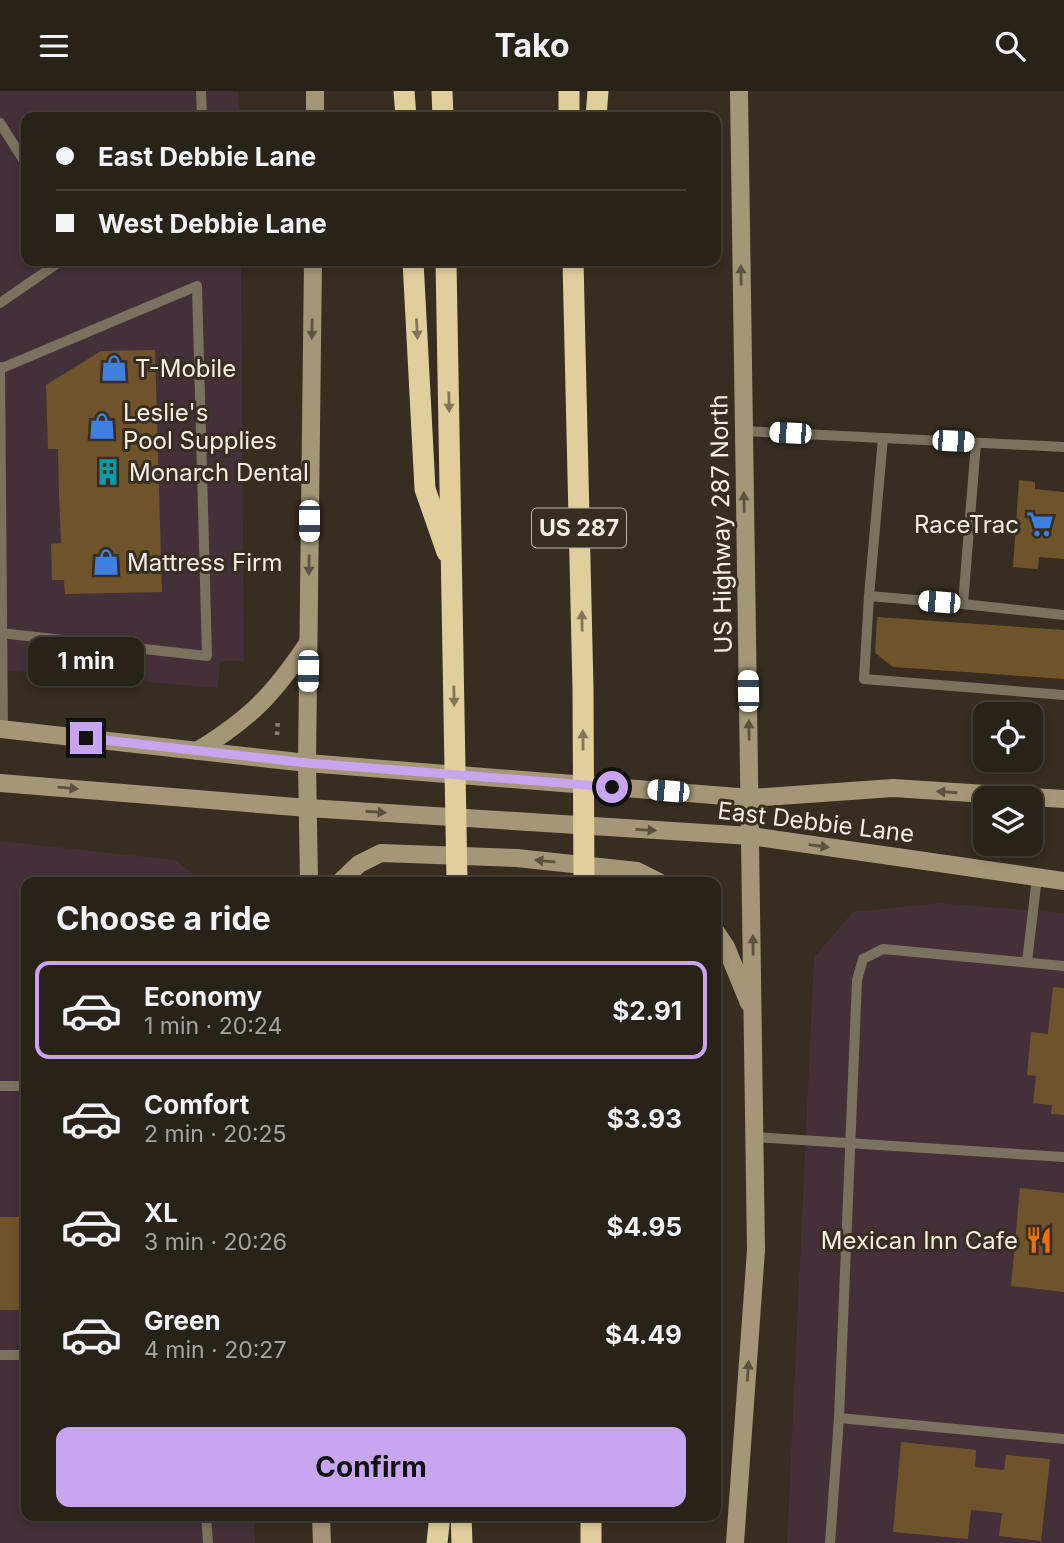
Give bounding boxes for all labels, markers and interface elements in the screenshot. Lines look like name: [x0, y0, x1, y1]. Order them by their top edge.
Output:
text: Tako: [494, 26, 570, 65]
icon: menu: [35, 27, 73, 65]
icon: search: [991, 27, 1029, 65]
text: East Debbie Lane: [98, 141, 316, 172]
text: West Debbie Lane: [98, 208, 327, 239]
one-way arrow: [735, 263, 747, 285]
one-way arrow: [306, 318, 318, 340]
one-way arrow: [411, 318, 422, 340]
shop icon: T-Mobile: [99, 353, 129, 383]
place label: T-Mobile: [135, 354, 236, 383]
one-way arrow: [444, 392, 455, 414]
street label: US Highway 287 North: [704, 394, 738, 654]
place label: Leslie's Pool Supplies: [123, 398, 277, 455]
shop icon: Leslie's Pool Supplies: [87, 411, 117, 441]
car: [769, 421, 812, 445]
car: [932, 429, 975, 453]
building icon: Monarch Dental: [93, 457, 123, 487]
place label: Monarch Dental: [129, 458, 309, 487]
one-way arrow: [738, 491, 750, 513]
car: [299, 500, 320, 542]
road number: US 287: [532, 509, 626, 548]
supermarket icon: RaceTrac: [1025, 509, 1055, 539]
place label: RaceTrac: [914, 510, 1019, 539]
shop icon: Mattress Firm: [91, 547, 121, 577]
place label: Mattress Firm: [127, 548, 282, 577]
one-way arrow: [303, 555, 315, 577]
car: [918, 590, 961, 614]
one-way arrow: [576, 610, 587, 632]
callout: 1 min: [28, 637, 144, 685]
text: 1 min: [58, 647, 114, 675]
car: [298, 650, 319, 692]
car: [738, 670, 759, 712]
one-way arrow: [448, 685, 460, 707]
map controls: [973, 702, 1043, 856]
button: locate: [973, 702, 1043, 772]
one-way arrow: [744, 718, 755, 740]
route end: [70, 722, 102, 754]
one-way arrow: [577, 729, 589, 751]
route start: [596, 771, 628, 803]
car: [647, 779, 690, 803]
one-way arrow: [57, 783, 79, 794]
one-way arrow: [936, 786, 958, 797]
button: layers: [973, 786, 1043, 856]
street label: East Debbie Lane: [716, 796, 916, 848]
one-way arrow: [366, 807, 388, 818]
one-way arrow: [635, 825, 657, 836]
one-way arrow: [808, 840, 830, 851]
one-way arrow: [534, 856, 556, 867]
text: Choose a ride: [56, 899, 271, 938]
one-way arrow: [747, 934, 758, 956]
icon: car: [60, 979, 123, 1042]
text: Economy: [144, 981, 262, 1012]
text: $2.91: [612, 995, 682, 1026]
text: 1 min · 20:24: [144, 1012, 282, 1040]
icon: car: [60, 1087, 123, 1150]
text: Comfort: [144, 1089, 249, 1120]
text: $3.93: [607, 1103, 682, 1134]
text: 2 min · 20:25: [144, 1120, 287, 1148]
icon: car: [60, 1195, 123, 1258]
text: XL: [144, 1197, 178, 1228]
text: $4.95: [606, 1211, 682, 1242]
restaurant icon: Mexican Inn Cafe: [1024, 1225, 1054, 1255]
place label: Mexican Inn Cafe: [821, 1226, 1018, 1255]
text: 3 min · 20:26: [144, 1228, 287, 1256]
icon: car: [60, 1303, 123, 1366]
text: Green: [144, 1305, 221, 1336]
text: $4.49: [605, 1319, 682, 1350]
text: 4 min · 20:27: [144, 1336, 286, 1364]
one-way arrow: [743, 1360, 754, 1382]
button: Confirm: [56, 1427, 686, 1507]

